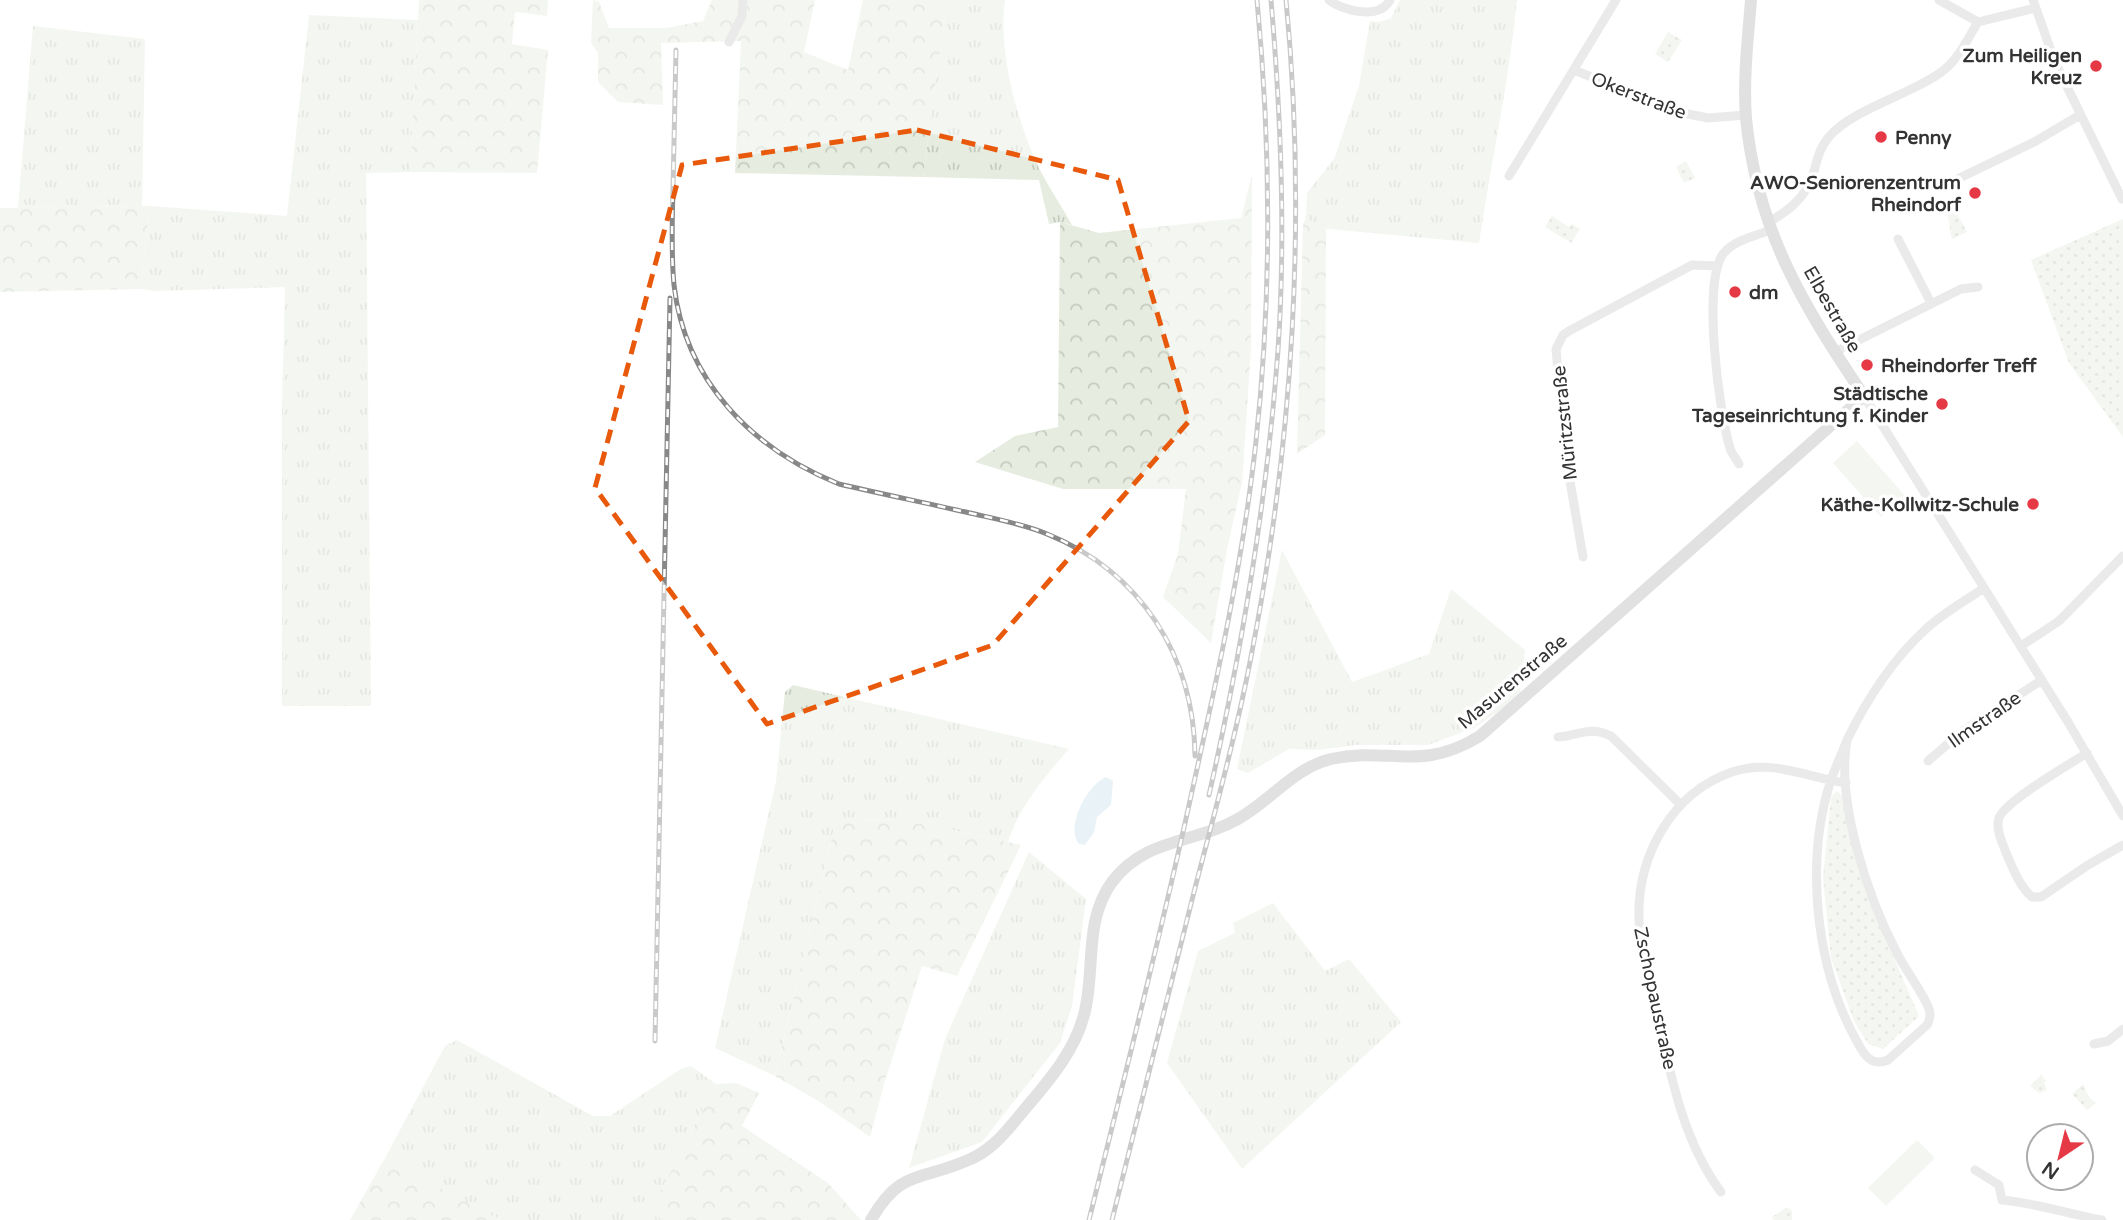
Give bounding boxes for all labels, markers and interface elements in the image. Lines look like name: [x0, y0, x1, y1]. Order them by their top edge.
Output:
place label: Zum Heiligen Kreuz: [1963, 45, 2083, 89]
marker: Zum Heiligen Kreuz: [2088, 58, 2104, 74]
street label: Okerstraße: [1588, 68, 1689, 124]
place label: Penny: [1895, 127, 1952, 150]
marker: Penny: [1873, 129, 1889, 145]
place label: AWO-Seniorenzentrum Rheindorf: [1750, 172, 1962, 216]
marker: AWO-Seniorenzentrum Rheindorf: [1967, 185, 1983, 201]
street label: Elbestraße: [1799, 262, 1866, 357]
place label: dm: [1749, 282, 1778, 304]
marker: dm: [1727, 284, 1743, 300]
place label: Rheindorfer Treff: [1881, 355, 2038, 377]
marker: Rheindorfer Treff: [1859, 357, 1875, 373]
street label: Müritzstraße: [1548, 365, 1582, 481]
place label: Städtische Tageseinrichtung f. Kinder: [1691, 383, 1929, 428]
marker: Städtische Tageseinrichtung f. Kinder: [1934, 396, 1950, 412]
place label: Käthe-Kollwitz-Schule: [1820, 494, 2019, 516]
marker: Käthe-Kollwitz-Schule: [2025, 496, 2041, 512]
street label: Masurenstraße: [1454, 630, 1572, 734]
street label: Ilmstraße: [1944, 687, 2025, 753]
street label: Zschopaustraße: [1629, 925, 1681, 1072]
north arrow: [2025, 1122, 2095, 1192]
text: N: [2038, 1157, 2063, 1183]

